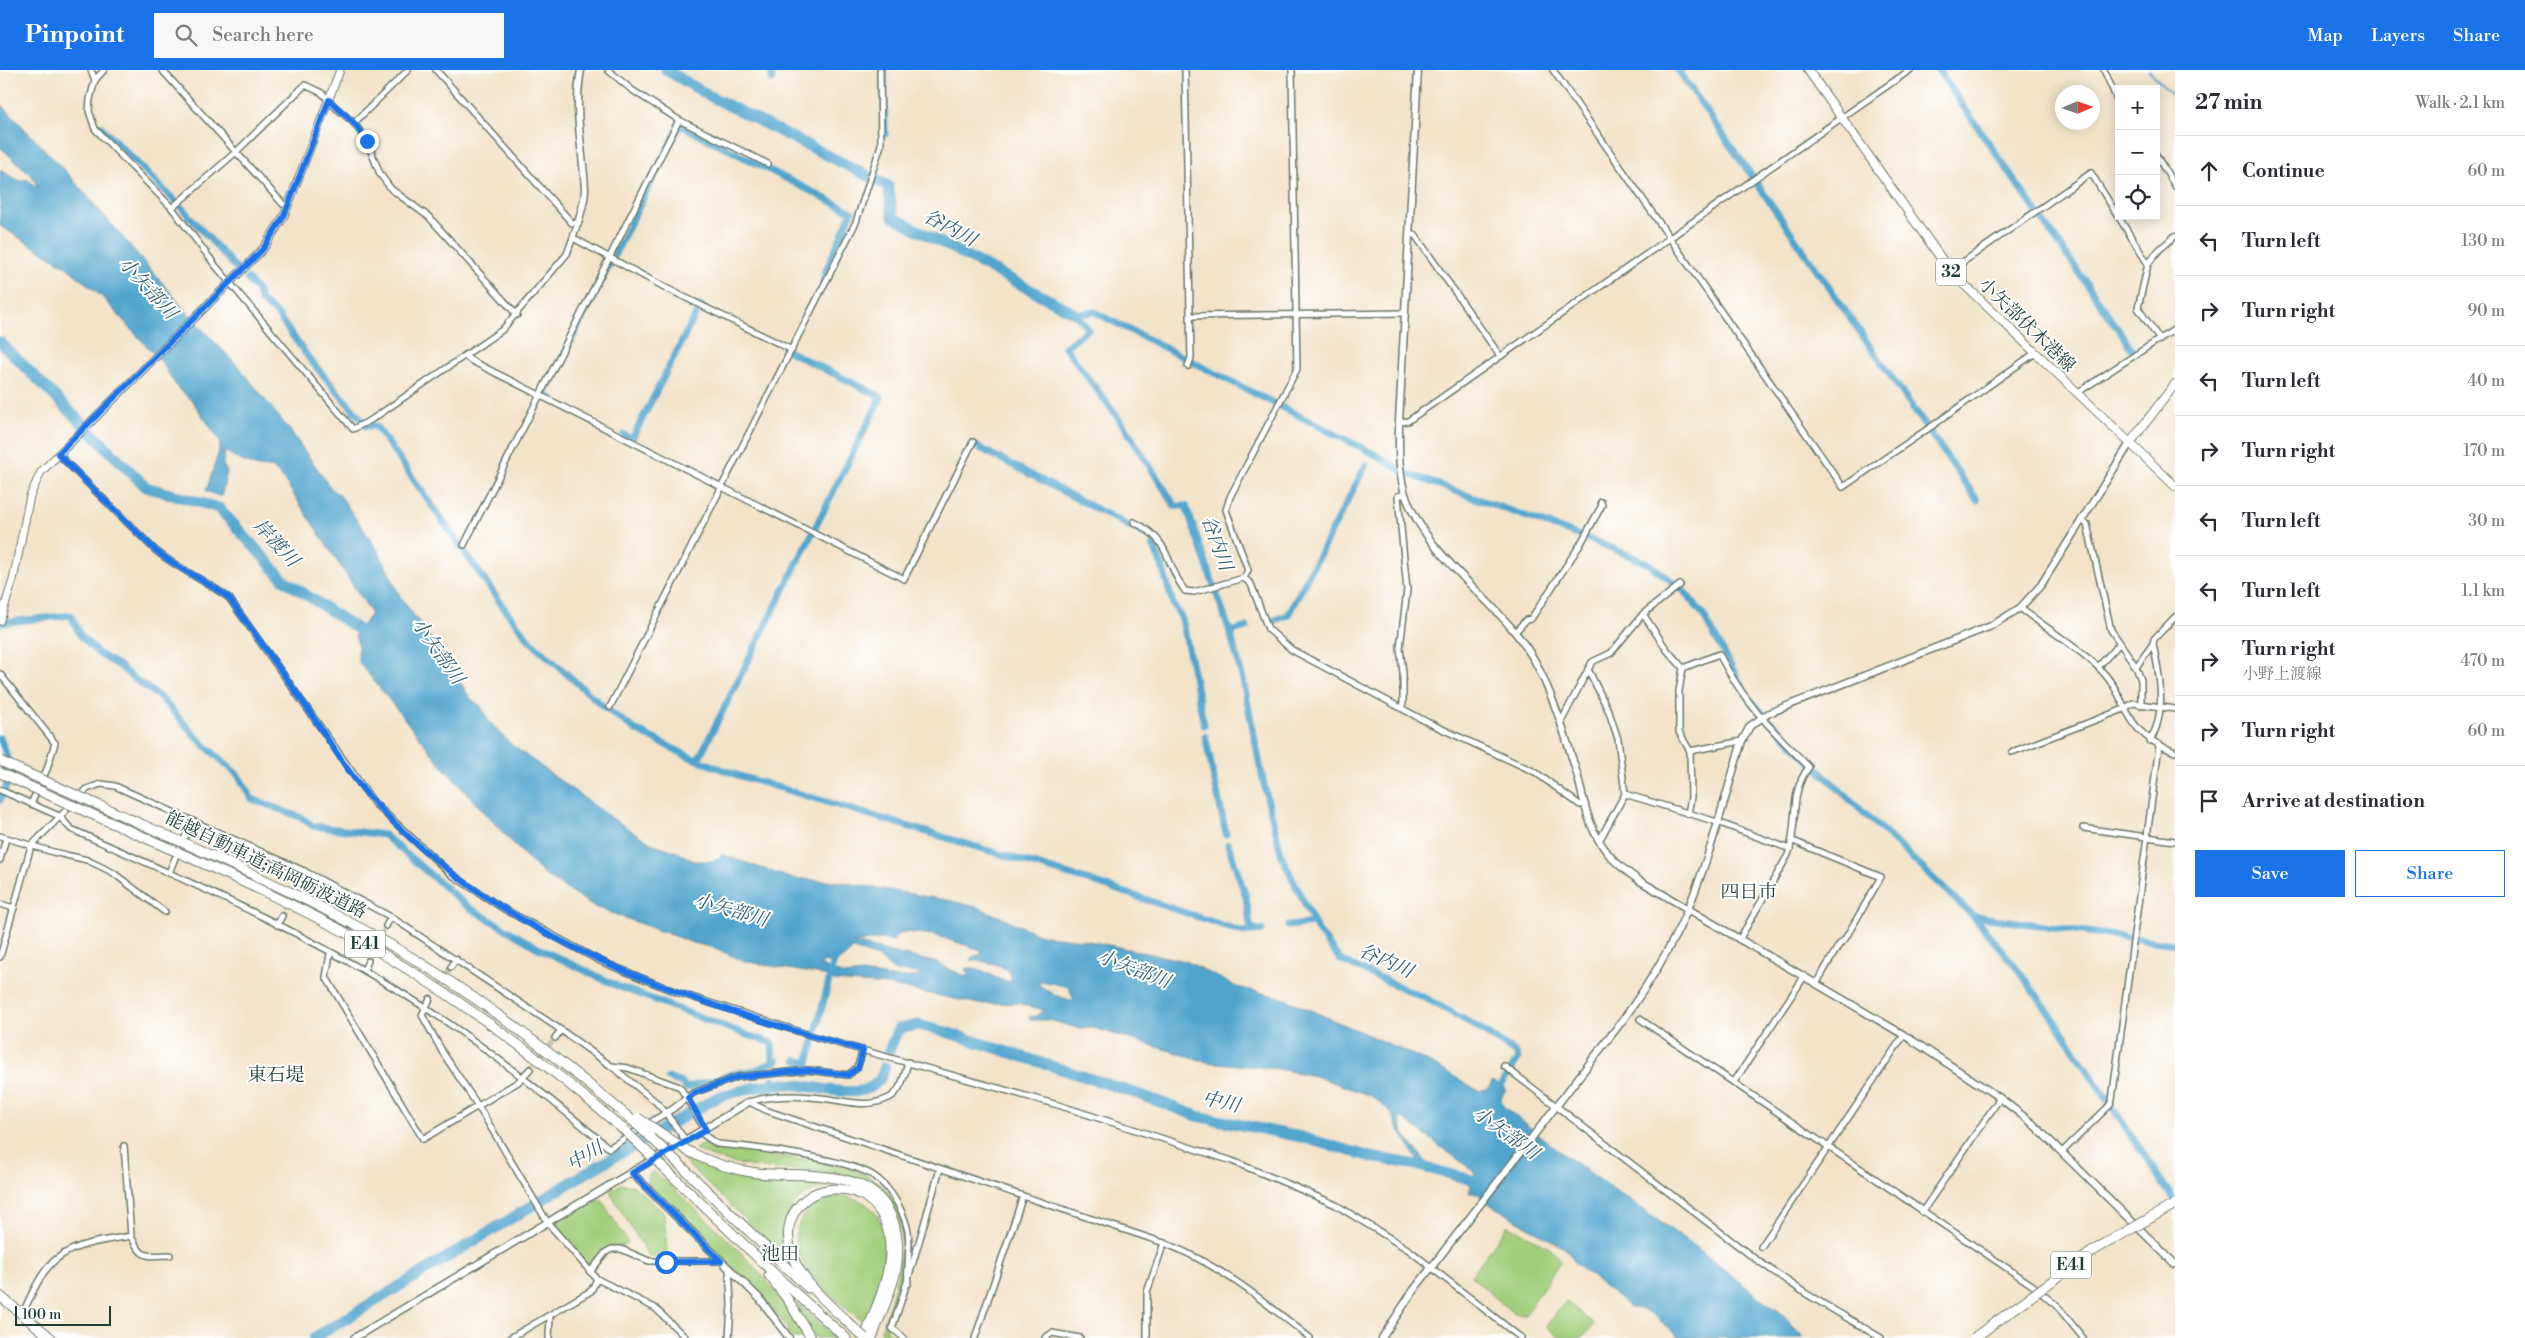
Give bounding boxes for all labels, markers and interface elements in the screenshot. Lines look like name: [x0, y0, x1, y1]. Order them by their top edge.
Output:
search box: [154, 13, 504, 58]
text: Pinpoint: [25, 20, 124, 50]
icon: search: [172, 21, 200, 49]
text: Search here: [212, 23, 314, 47]
text: Map: [2308, 24, 2343, 47]
text: Layers: [2371, 24, 2425, 47]
text: Share: [2453, 24, 2500, 47]
north arrow: [2055, 85, 2100, 130]
map controls: [2115, 85, 2160, 220]
button: +: [2115, 85, 2160, 130]
text: 27 min: [2195, 90, 2262, 116]
text: Walk · 2.1 km: [2416, 93, 2505, 113]
route end: [356, 130, 379, 153]
button: −: [2115, 130, 2160, 175]
icon: ahead: [2195, 157, 2223, 185]
text: Continue: [2242, 159, 2325, 183]
text: 60 m: [2467, 161, 2505, 181]
button: locate: [2115, 175, 2160, 220]
water label: 谷内川: [919, 204, 983, 253]
icon: left: [2195, 227, 2223, 255]
text: Turn left: [2242, 229, 2321, 253]
text: 130 m: [2461, 231, 2505, 251]
water label: 小矢部川: [114, 252, 184, 326]
road number: 32: [1936, 258, 1966, 286]
street label: 小矢部伏木港線: [1974, 273, 2080, 377]
icon: right: [2195, 297, 2223, 325]
text: Turn right: [2242, 299, 2335, 323]
text: 90 m: [2467, 301, 2505, 321]
icon: left: [2195, 367, 2223, 395]
text: Turn left: [2242, 369, 2321, 393]
text: 40 m: [2468, 371, 2505, 391]
icon: right: [2195, 437, 2223, 465]
text: Turn right: [2242, 439, 2335, 463]
text: 170 m: [2463, 441, 2505, 461]
icon: left: [2195, 507, 2223, 535]
text: Turn left: [2242, 509, 2321, 533]
text: 30 m: [2468, 511, 2505, 531]
water label: 谷内川: [1196, 512, 1239, 576]
water label: 岸渡川: [248, 514, 306, 573]
icon: left: [2195, 577, 2223, 605]
text: Turn left: [2242, 579, 2321, 603]
text: 1.1 km: [2461, 581, 2505, 601]
water label: 小矢部川: [406, 613, 471, 691]
text: Turn right: [2242, 637, 2335, 661]
icon: right: [2195, 647, 2223, 675]
text: 470 m: [2461, 651, 2505, 671]
text: 小野上渡線: [2242, 664, 2322, 684]
icon: right: [2195, 717, 2223, 745]
text: Turn right: [2242, 719, 2335, 743]
text: 60 m: [2467, 721, 2505, 741]
icon: arrive: [2195, 787, 2223, 815]
text: Arrive at destination: [2242, 789, 2425, 813]
street label: 能越自動車道;高岡砺波道路: [162, 806, 370, 924]
button: Save: [2195, 850, 2345, 897]
button: Share: [2355, 850, 2505, 897]
district label: 四日市: [1720, 880, 1778, 904]
water label: 小矢部川: [691, 888, 773, 933]
road number: E41: [345, 931, 385, 958]
water label: 谷内川: [1355, 938, 1419, 984]
water label: 小矢部川: [1094, 944, 1176, 995]
district label: 東石堤: [247, 1063, 305, 1087]
water label: 中川: [1200, 1086, 1244, 1118]
water label: 小矢部川: [1468, 1101, 1545, 1166]
water label: 中川: [563, 1135, 609, 1176]
district label: 池田: [761, 1242, 799, 1266]
route start: [655, 1251, 678, 1274]
road number: E41: [2051, 1252, 2091, 1278]
scale bar: [15, 1303, 111, 1326]
text: 100 m: [22, 1306, 61, 1324]

